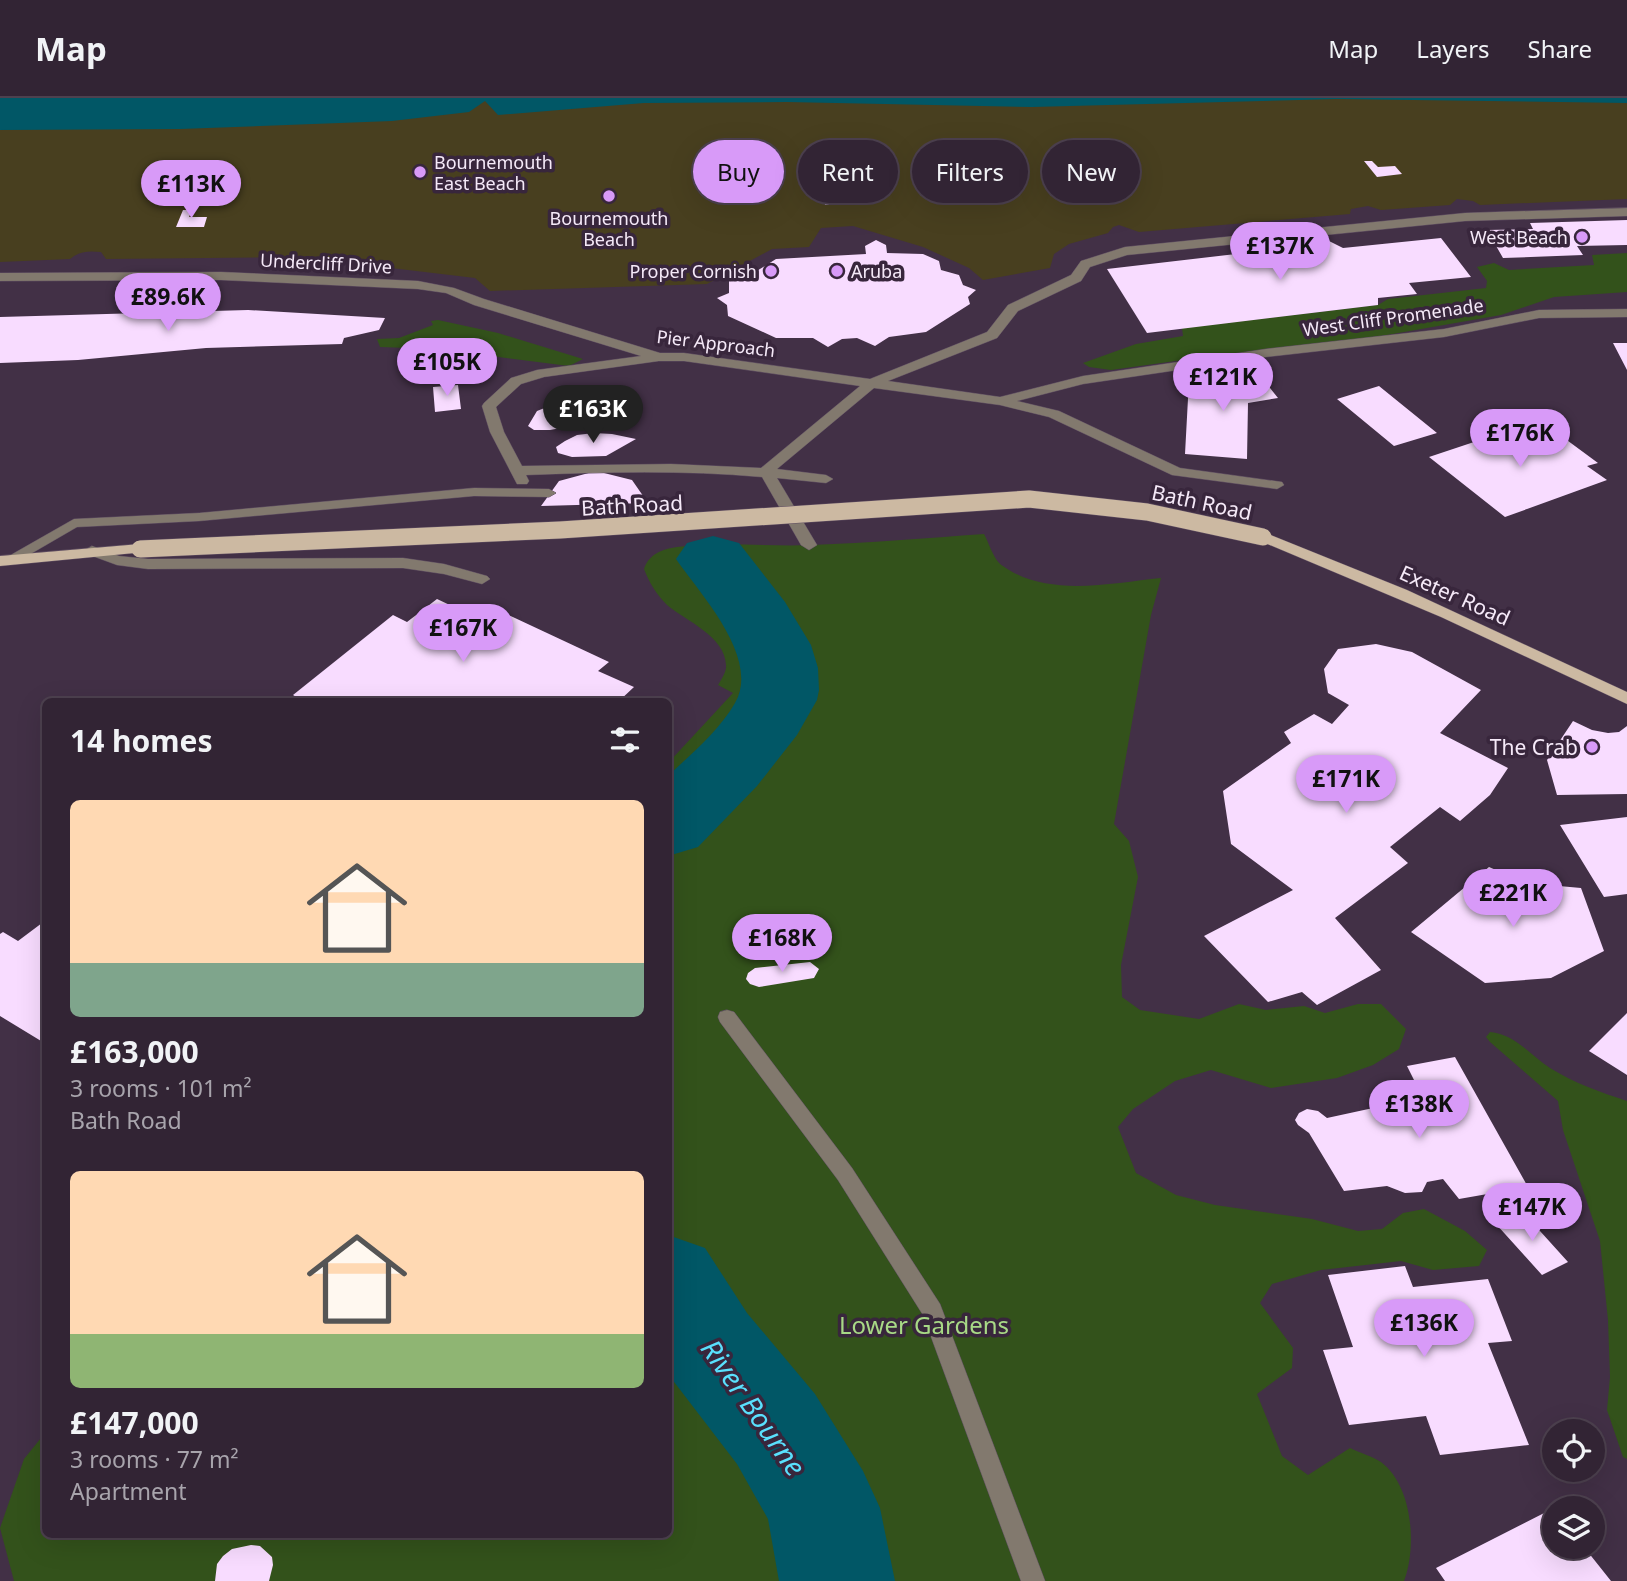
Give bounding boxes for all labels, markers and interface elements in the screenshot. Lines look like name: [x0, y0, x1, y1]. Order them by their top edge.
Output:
text: Map: [35, 26, 107, 71]
text: Map: [1328, 32, 1378, 65]
text: Layers: [1416, 32, 1490, 65]
text: Share: [1528, 32, 1592, 65]
chip: Buy: [693, 140, 784, 203]
chip: Rent: [798, 140, 898, 203]
chip: Filters: [912, 140, 1028, 203]
chip: New: [1042, 140, 1140, 203]
place label: Bournemouth East Beach: [434, 150, 553, 195]
pin: £113K: [142, 160, 240, 220]
marker: Bournemouth East Beach: [412, 164, 428, 180]
text: £113K: [157, 167, 225, 199]
marker: Bournemouth Beach: [601, 188, 617, 204]
place label: Bournemouth Beach: [550, 206, 668, 251]
pin: £137K: [1231, 222, 1329, 282]
place label: West Beach: [1470, 225, 1568, 249]
text: £137K: [1246, 229, 1314, 261]
marker: West Beach: [1574, 229, 1590, 245]
street label: Undercliff Drive: [259, 248, 393, 278]
place label: Proper Cornish: [630, 259, 757, 283]
place label: Aruba: [851, 259, 902, 283]
marker: Proper Cornish: [763, 263, 779, 279]
marker: Aruba: [829, 263, 845, 279]
pin: £89.6K: [111, 274, 225, 333]
text: £89.6K: [131, 280, 205, 312]
street label: West Cliff Promenade: [1301, 292, 1485, 342]
street label: Pier Approach: [655, 324, 777, 362]
pin: £105K: [398, 338, 496, 398]
text: £105K: [413, 345, 481, 377]
pin: £121K: [1174, 354, 1272, 413]
text: £121K: [1189, 360, 1257, 392]
pin: £163K: [544, 386, 642, 445]
text: £163K: [559, 392, 627, 424]
pin: £176K: [1471, 410, 1569, 469]
text: £176K: [1486, 416, 1554, 448]
street label: Bath Road: [1149, 478, 1255, 526]
street label: Bath Road: [580, 488, 684, 522]
street label: Exeter Road: [1395, 558, 1515, 632]
pin: £167K: [414, 604, 512, 664]
text: £167K: [429, 611, 497, 643]
text: 14 homes: [70, 720, 213, 761]
icon: filters: [606, 721, 644, 759]
place label: The Crab: [1490, 733, 1578, 761]
marker: The Crab: [1584, 739, 1600, 755]
pin: £171K: [1297, 756, 1395, 815]
text: £171K: [1312, 762, 1380, 794]
icon: home: [294, 845, 420, 971]
pin: £221K: [1464, 870, 1562, 929]
text: £221K: [1479, 876, 1547, 908]
pin: £168K: [733, 914, 831, 974]
text: £168K: [748, 921, 816, 953]
text: £163,000: [70, 1031, 199, 1072]
text: 3 rooms · 101 m²: [70, 1072, 252, 1104]
pin: £138K: [1370, 1080, 1468, 1140]
text: £138K: [1385, 1087, 1453, 1119]
text: Bath Road: [70, 1104, 182, 1136]
pin: £147K: [1483, 1184, 1581, 1243]
text: £147K: [1498, 1190, 1566, 1222]
icon: home: [294, 1216, 420, 1342]
pin: £136K: [1375, 1300, 1473, 1359]
text: £136K: [1390, 1306, 1458, 1338]
park label: Lower Gardens: [839, 1308, 1009, 1341]
water label: River Bourne: [693, 1331, 815, 1483]
text: £147,000: [70, 1402, 199, 1443]
map controls: [1542, 1419, 1605, 1559]
button: locate: [1542, 1419, 1605, 1482]
text: 3 rooms · 77 m²: [70, 1443, 239, 1475]
text: Apartment: [70, 1475, 187, 1507]
button: layers: [1542, 1496, 1605, 1559]

